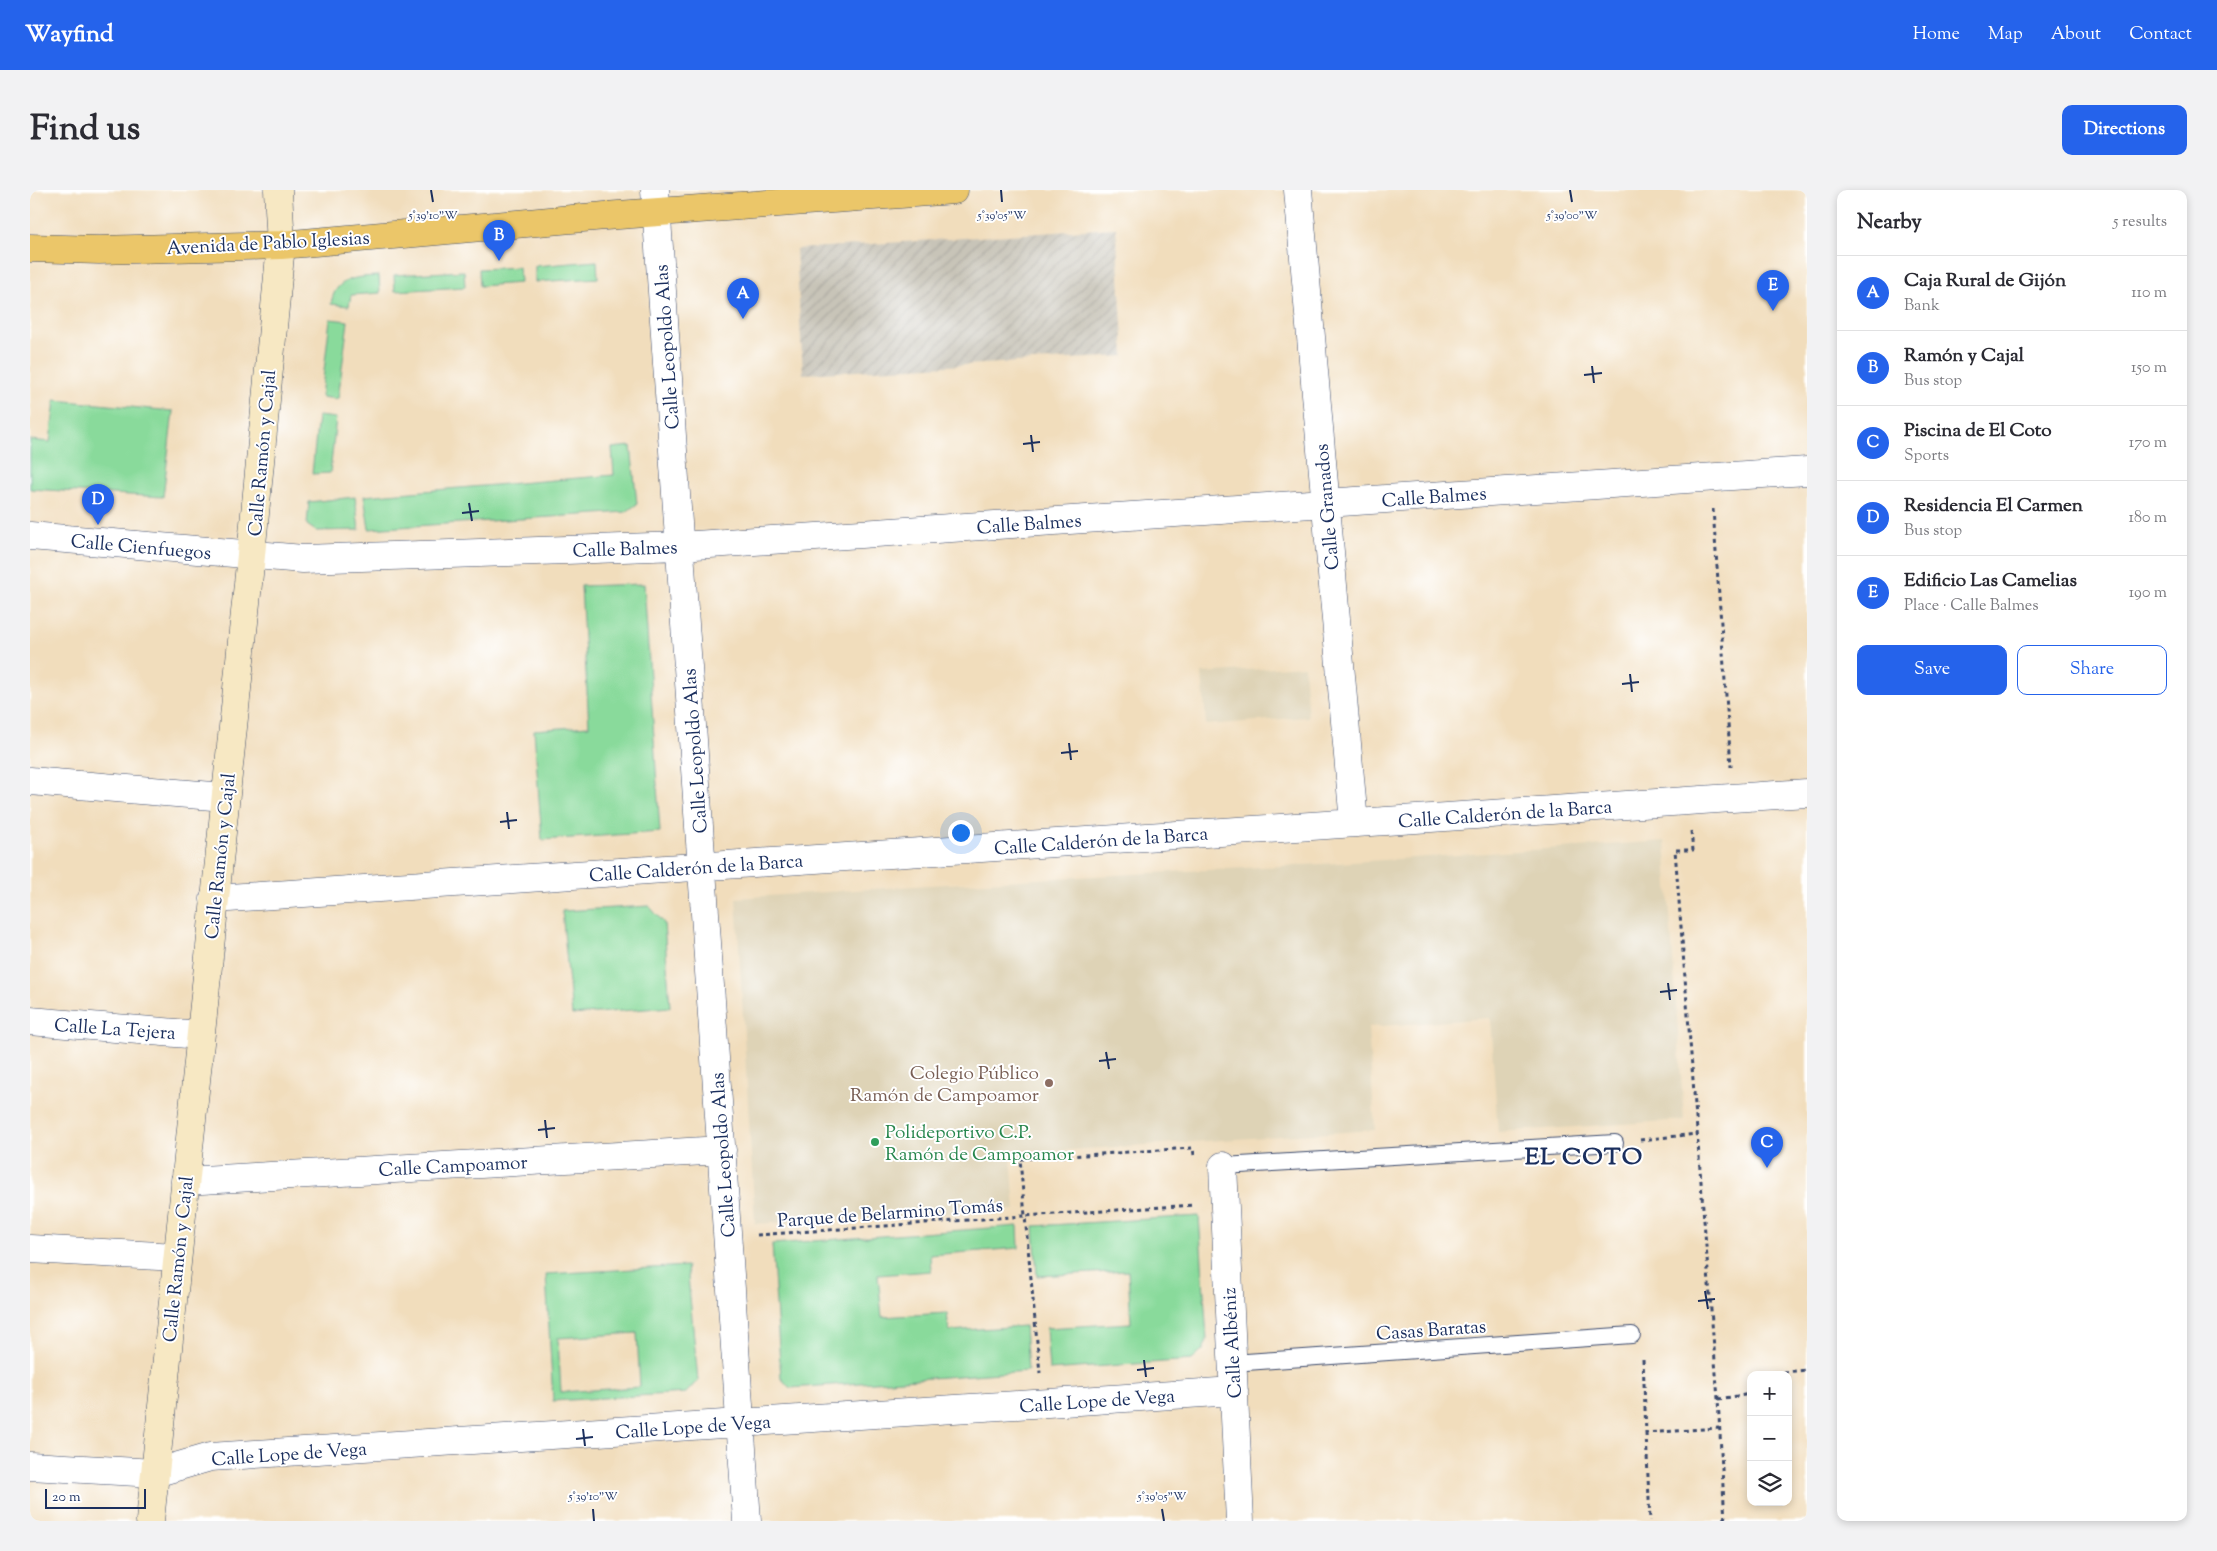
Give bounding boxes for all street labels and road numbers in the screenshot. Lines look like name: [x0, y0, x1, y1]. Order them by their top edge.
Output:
street label: Avenida de Pablo Iglesias: [166, 226, 370, 263]
street label: Calle Leopoldo Alas: [649, 263, 688, 430]
street label: Calle Ramón y Cajal: [243, 369, 284, 538]
street label: Calle Granados: [1310, 443, 1347, 571]
street label: Calle Balmes: [1381, 481, 1487, 516]
street label: Calle Balmes: [976, 508, 1082, 543]
street label: Calle Cienfuegos: [69, 529, 212, 568]
street label: Calle Balmes: [572, 535, 678, 566]
street label: Calle Leopoldo Alas: [677, 667, 716, 834]
street label: Calle Ramón y Cajal: [199, 772, 244, 941]
street label: Calle Calderón de la Barca: [1397, 795, 1613, 836]
street label: Calle Calderón de la Barca: [993, 822, 1209, 863]
street label: Calle Calderón de la Barca: [588, 849, 804, 890]
street label: Calle La Tejera: [53, 1013, 177, 1048]
street label: Calle Leopoldo Alas: [705, 1071, 744, 1238]
street label: Calle Campoamor: [378, 1150, 528, 1185]
street label: Calle Ramón y Cajal: [157, 1175, 202, 1344]
street label: Parque de Belarmino Tomás: [776, 1193, 1004, 1236]
street label: Calle Albéniz: [1217, 1287, 1250, 1399]
street label: Casas Baratas: [1375, 1314, 1487, 1349]
street label: Calle Lope de Vega: [1018, 1384, 1176, 1421]
street label: Calle Lope de Vega: [614, 1410, 772, 1447]
street label: Calle Lope de Vega: [210, 1437, 368, 1474]

